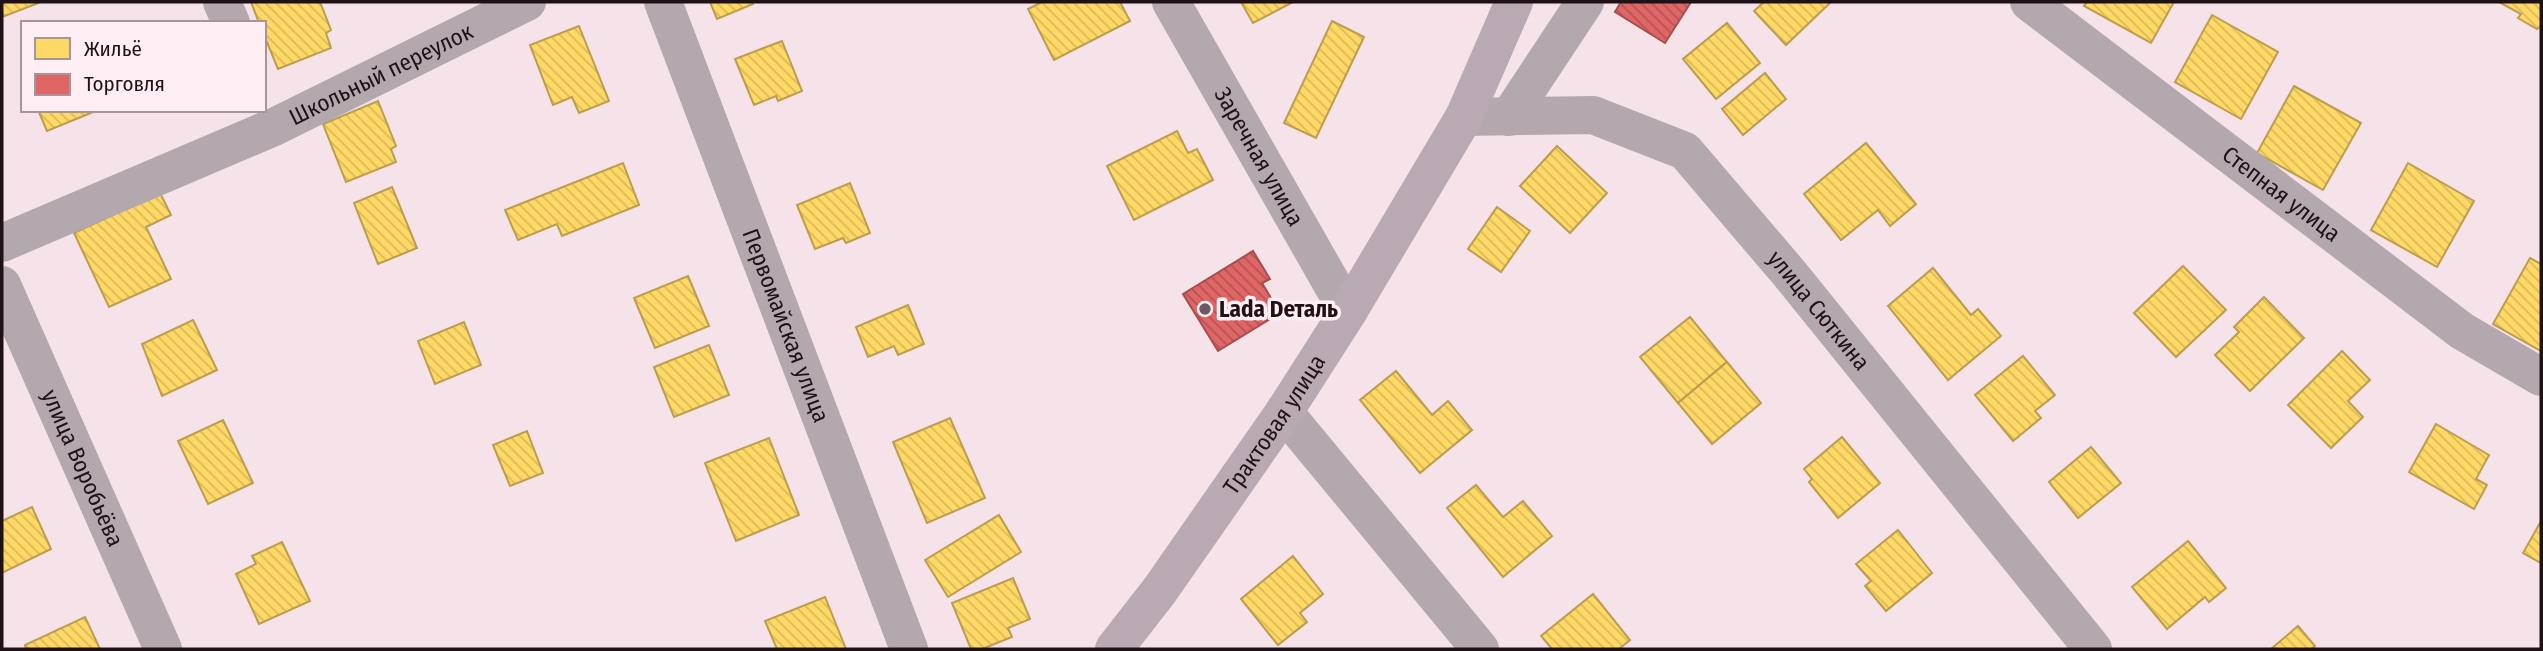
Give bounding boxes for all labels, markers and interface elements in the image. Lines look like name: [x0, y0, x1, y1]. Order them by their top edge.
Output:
street label: Школьный переулок: [285, 17, 477, 131]
legend: [21, 21, 266, 112]
text: Жильё: [84, 36, 142, 62]
text: Торговля: [84, 71, 165, 97]
street label: Заречная улица: [1209, 82, 1310, 231]
street label: Степная улица: [2217, 140, 2346, 248]
street label: Первомайская улица: [736, 225, 835, 426]
street label: улица Сюткина: [1762, 245, 1876, 376]
place label: Lada Dеталь: [1219, 295, 1338, 323]
marker: Lada Dеталь: [1197, 301, 1213, 317]
street label: Трактовая улица: [1217, 349, 1331, 500]
street label: улица Воробьёва: [36, 385, 130, 551]

